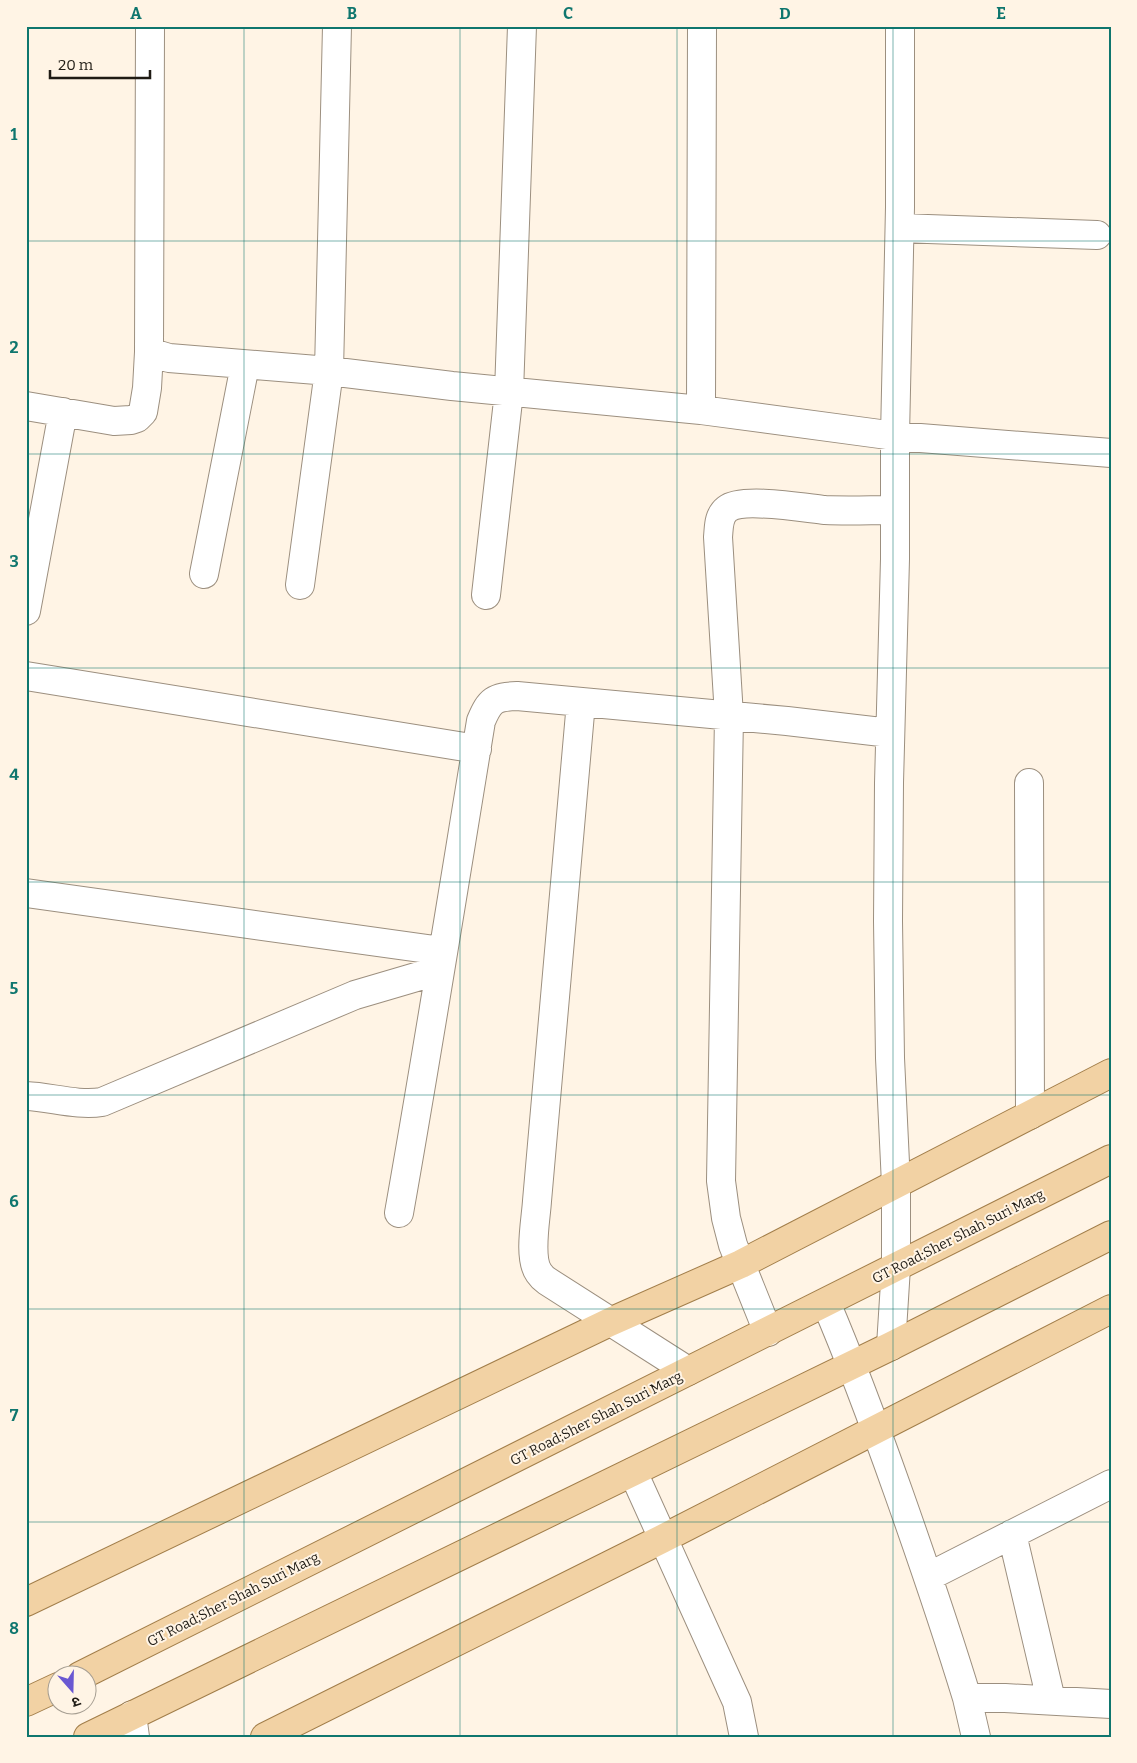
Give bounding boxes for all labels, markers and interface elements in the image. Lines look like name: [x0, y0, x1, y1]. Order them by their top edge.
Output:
text: A: [130, 4, 142, 23]
text: B: [347, 4, 357, 23]
text: C: [563, 4, 573, 23]
text: D: [779, 4, 791, 23]
text: E: [996, 4, 1006, 23]
scale bar: [50, 48, 150, 80]
text: 20 m: [58, 56, 94, 74]
text: 1: [11, 125, 18, 144]
text: 2: [9, 338, 19, 357]
text: 3: [9, 552, 19, 571]
text: 4: [9, 765, 19, 784]
text: 5: [10, 979, 19, 998]
street label: GT Road;Sher Shah Suri Marg: [869, 1185, 1047, 1287]
text: 6: [9, 1192, 19, 1211]
street label: GT Road;Sher Shah Suri Marg: [507, 1367, 685, 1469]
text: 7: [10, 1406, 19, 1425]
street label: GT Road;Sher Shah Suri Marg: [144, 1548, 322, 1650]
text: 8: [9, 1619, 19, 1638]
north arrow: [48, 1666, 98, 1716]
text: उ: [69, 1692, 83, 1711]

